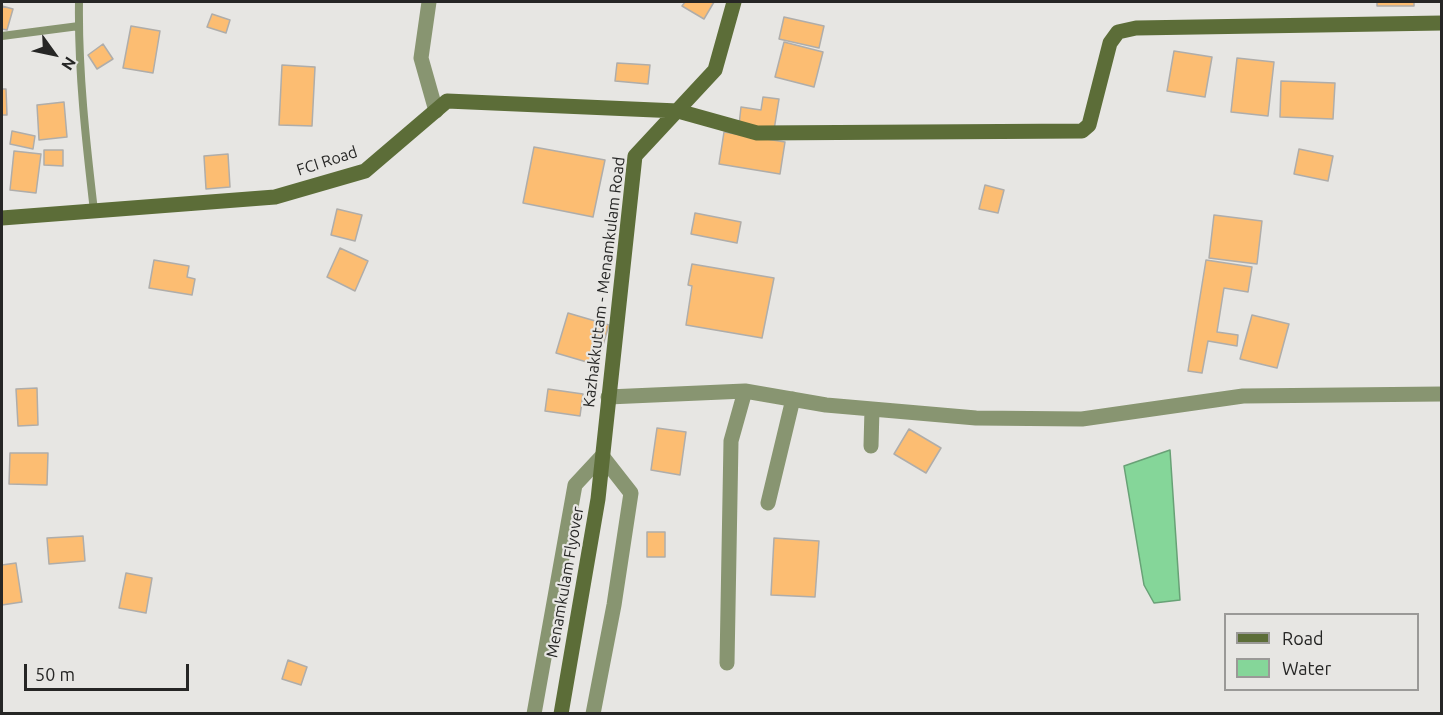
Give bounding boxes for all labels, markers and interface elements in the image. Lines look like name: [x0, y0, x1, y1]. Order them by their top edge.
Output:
north arrow: [24, 24, 84, 84]
text: N: [58, 54, 80, 74]
street label: FCI Road: [294, 142, 360, 180]
street label: Kazhakkuttam - Menamkulam Road: [579, 156, 629, 408]
street label: Menamkulam Flyover: [542, 505, 588, 659]
legend: [1224, 613, 1419, 691]
text: Road: [1282, 628, 1324, 648]
scale bar: [27, 652, 192, 690]
text: Water: [1282, 658, 1331, 678]
text: 50 m: [35, 664, 75, 684]

